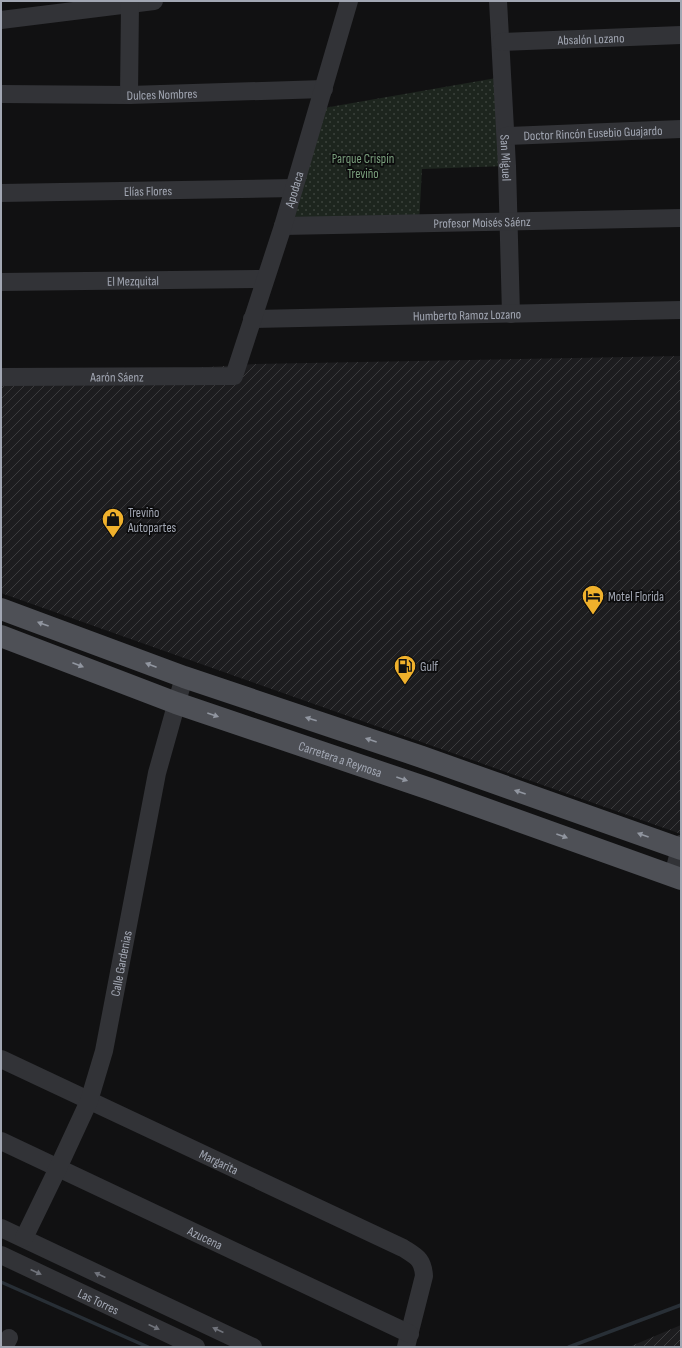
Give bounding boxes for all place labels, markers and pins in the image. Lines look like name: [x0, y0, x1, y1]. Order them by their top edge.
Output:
place label: Treviño Autopartes: [127, 505, 177, 536]
shop icon: Treviño Autopartes: [100, 506, 126, 539]
hotel icon: Motel Florida: [580, 583, 606, 616]
place label: Motel Florida: [608, 589, 664, 605]
fuel station icon: Gulf: [392, 653, 418, 686]
place label: Gulf: [420, 659, 438, 675]

